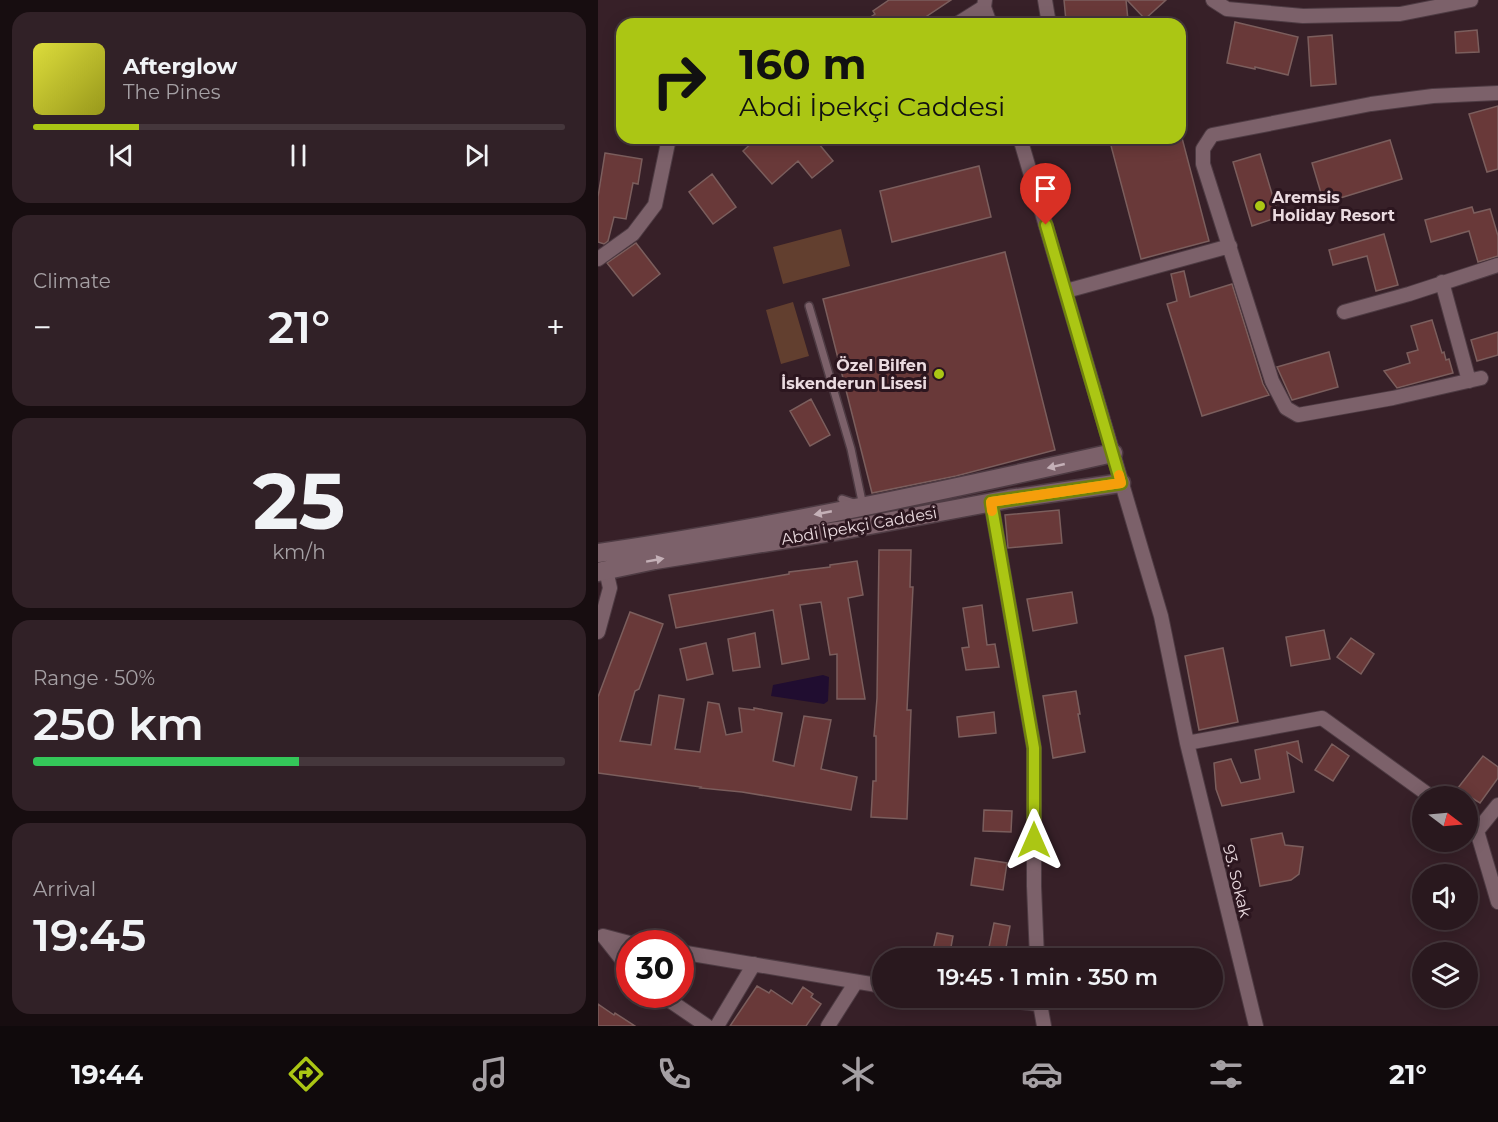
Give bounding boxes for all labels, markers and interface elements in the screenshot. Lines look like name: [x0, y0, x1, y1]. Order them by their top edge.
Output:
text: 160 m: [739, 38, 867, 90]
icon: right: [640, 42, 718, 120]
text: Afterglow: [123, 53, 237, 80]
text: The Pines: [123, 80, 220, 104]
text: Abdi İpekçi Caddesi: [739, 90, 1005, 123]
icon: previous: [105, 139, 138, 172]
icon: pause: [282, 139, 315, 172]
icon: next: [460, 139, 493, 172]
pin: [1020, 163, 1071, 225]
icon: arrive: [1029, 172, 1062, 205]
place label: Aremsis Holiday Resort: [1271, 188, 1395, 225]
marker: Aremsis Holiday Resort: [1253, 199, 1267, 213]
text: Climate: [33, 269, 111, 293]
text: 21°: [268, 299, 330, 354]
text: −: [33, 307, 52, 347]
text: +: [546, 307, 565, 347]
place label: Özel Bilfen İskenderun Lisesi: [781, 356, 927, 393]
marker: Özel Bilfen İskenderun Lisesi: [932, 367, 946, 381]
text: 25: [253, 453, 345, 549]
one-way arrow: [1046, 462, 1065, 471]
street label: Abdi İpekçi Caddesi: [780, 503, 938, 549]
one-way arrow: [814, 509, 833, 518]
text: km/h: [272, 540, 326, 564]
one-way arrow: [646, 555, 665, 564]
text: Range · 50%: [33, 666, 155, 690]
text: 250 km: [33, 696, 204, 751]
north arrow: [1412, 786, 1478, 852]
map controls: [1412, 786, 1478, 1008]
position arrow: [1002, 808, 1066, 872]
street label: 93. Sokak: [1219, 843, 1255, 920]
button: sound: [1412, 864, 1478, 930]
text: Arrival: [33, 877, 96, 901]
text: 19:45: [33, 907, 146, 962]
speed limit sign: 30: [616, 930, 694, 1008]
button: layers: [1412, 942, 1478, 1008]
text: 19:45 · 1 min · 350 m: [937, 964, 1158, 991]
icon: directions: [285, 1053, 327, 1095]
icon: music: [469, 1053, 511, 1095]
icon: phone: [653, 1053, 695, 1095]
icon: climate: [837, 1053, 879, 1095]
icon: car: [1021, 1053, 1063, 1095]
icon: filters: [1205, 1053, 1247, 1095]
text: 19:44: [71, 1058, 143, 1091]
text: 21°: [1389, 1058, 1427, 1091]

